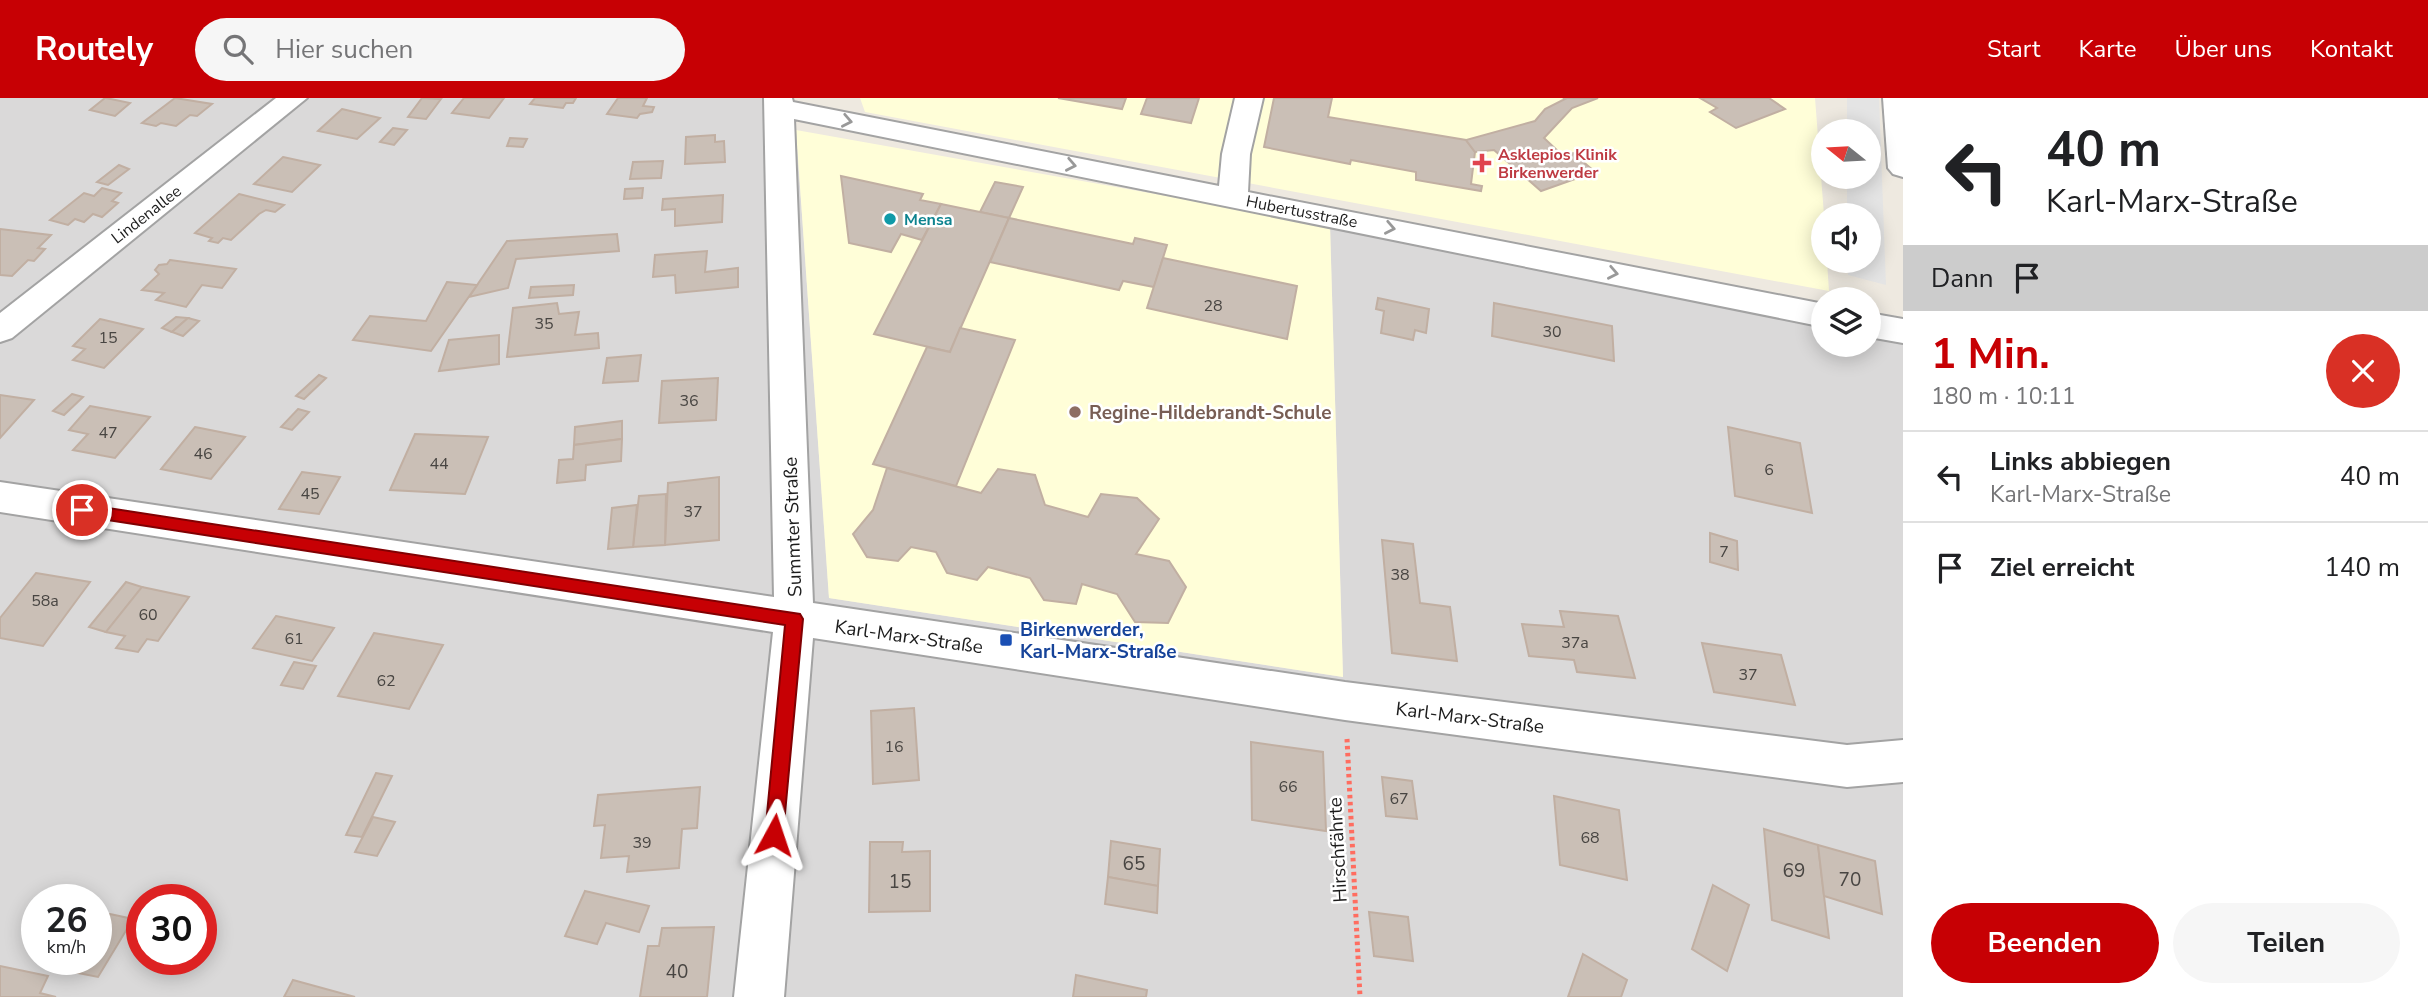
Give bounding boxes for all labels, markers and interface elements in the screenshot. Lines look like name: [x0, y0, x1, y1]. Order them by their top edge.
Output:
search box: [195, 18, 685, 81]
text: Routely: [35, 27, 153, 72]
icon: search: [219, 30, 257, 68]
text: Hier suchen: [275, 32, 413, 67]
text: Start: [1987, 33, 2040, 65]
text: Karte: [2078, 33, 2136, 65]
text: Über uns: [2174, 33, 2272, 65]
text: Kontakt: [2310, 33, 2393, 65]
one-way arrow: [841, 113, 853, 128]
text: 40 m: [2046, 116, 2161, 183]
north arrow: [1811, 119, 1881, 189]
map controls: [1811, 119, 1881, 357]
icon: left: [1931, 126, 2022, 217]
place label: Asklepios Klinik Birkenwerder: [1498, 144, 1617, 184]
marker: Asklepios Klinik Birkenwerder: [1472, 153, 1492, 173]
one-way arrow: [1065, 157, 1076, 172]
street label: Lindenallee: [107, 180, 186, 249]
text: Karl-Marx-Straße: [2046, 180, 2298, 223]
street label: Hubertusstraße: [1244, 190, 1359, 234]
button: sound: [1811, 203, 1881, 273]
place label: Mensa: [904, 209, 952, 231]
marker: Mensa: [882, 211, 898, 227]
one-way arrow: [1384, 220, 1396, 235]
icon: arrive: [2008, 259, 2046, 297]
text: Dann: [1931, 261, 1994, 296]
one-way arrow: [1607, 265, 1619, 280]
button: layers: [1811, 287, 1881, 357]
house number: 28: [1203, 295, 1223, 317]
house number: 35: [534, 313, 554, 335]
house number: 30: [1542, 321, 1562, 343]
text: 1 Min.: [1931, 326, 2050, 383]
house number: 15: [98, 327, 118, 349]
button: close: [2326, 334, 2400, 408]
text: 180 m · 10:11: [1931, 381, 2076, 412]
house number: 36: [679, 390, 699, 412]
place label: Regine-Hildebrandt-Schule: [1089, 400, 1332, 426]
marker: Regine-Hildebrandt-Schule: [1067, 404, 1083, 420]
house number: 47: [98, 422, 118, 444]
house number: 46: [193, 443, 213, 465]
text: Links abbiegen: [1990, 444, 2171, 479]
house number: 44: [429, 453, 449, 475]
street label: Summter Straße: [778, 457, 808, 597]
icon: left: [1931, 458, 1969, 496]
house number: 6: [1764, 459, 1774, 481]
text: 40 m: [2340, 459, 2400, 494]
text: Karl-Marx-Straße: [1990, 479, 2171, 510]
pin: [52, 480, 112, 540]
house number: 45: [300, 483, 320, 505]
icon: arrive: [63, 491, 101, 529]
house number: 37: [683, 501, 703, 523]
house number: 7: [1719, 541, 1729, 563]
icon: arrive: [1931, 549, 1969, 587]
text: Ziel erreicht: [1990, 550, 2134, 585]
text: 140 m: [2324, 550, 2400, 585]
house number: 38: [1390, 564, 1410, 586]
house number: 58a: [31, 590, 59, 612]
house number: 60: [138, 604, 158, 626]
street label: Karl-Marx-Straße: [833, 614, 985, 660]
place label: Birkenwerder, Karl-Marx-Straße: [1020, 617, 1177, 665]
house number: 61: [284, 628, 304, 650]
marker: Birkenwerder, Karl-Marx-Straße: [998, 632, 1014, 648]
house number: 37a: [1561, 632, 1589, 654]
house number: 37: [1738, 664, 1758, 686]
house number: 62: [376, 670, 396, 692]
street label: Karl-Marx-Straße: [1394, 696, 1546, 740]
house number: 16: [884, 736, 904, 758]
house number: 66: [1278, 776, 1298, 798]
house number: 67: [1389, 788, 1409, 810]
street label: Hirschfährte: [1322, 797, 1354, 903]
position arrow: [737, 798, 811, 872]
house number: 68: [1580, 827, 1600, 849]
house number: 39: [632, 832, 652, 854]
house number: 65: [1123, 851, 1145, 877]
house number: 69: [1783, 858, 1805, 884]
house number: 70: [1839, 867, 1861, 893]
house number: 15: [889, 869, 911, 895]
speed limit sign: 30: [126, 884, 217, 975]
text: 26: [45, 897, 88, 944]
button: Beenden: [1931, 903, 2159, 983]
button: Teilen: [2173, 903, 2400, 983]
text: km/h: [47, 935, 86, 959]
house number: 40: [666, 959, 688, 985]

